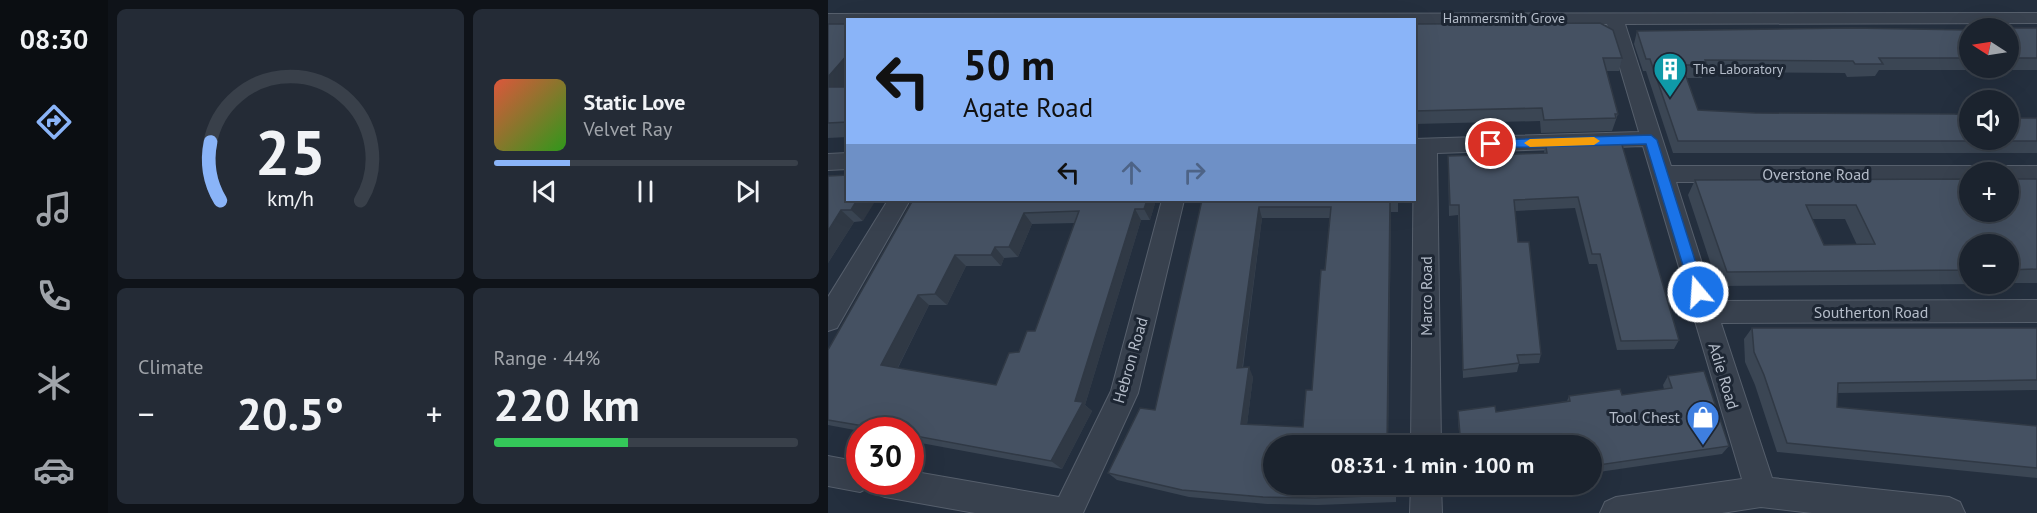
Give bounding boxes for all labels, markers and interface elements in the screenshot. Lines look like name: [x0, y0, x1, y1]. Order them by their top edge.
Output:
street label: Hammersmith Grove: [1443, 9, 1565, 27]
north arrow: [1959, 18, 2019, 78]
map controls: [1959, 18, 2019, 294]
text: 08:30: [20, 22, 88, 56]
text: 50 m: [963, 37, 1055, 92]
icon: left: [864, 42, 942, 120]
building icon: The Laboratory: [1652, 51, 1688, 98]
place label: The Laboratory: [1693, 60, 1784, 78]
text: Static Love: [584, 88, 686, 116]
text: Agate Road: [963, 90, 1093, 124]
button: sound: [1959, 90, 2019, 150]
icon: directions: [33, 101, 75, 143]
text: 25: [255, 111, 326, 192]
text: Velvet Ray: [584, 116, 672, 142]
pin: [1465, 118, 1516, 169]
icon: arrive: [1474, 127, 1507, 160]
icon: left: [1052, 156, 1085, 189]
icon: ahead: [1115, 156, 1148, 189]
icon: right: [1178, 156, 1211, 189]
button: +: [1959, 162, 2019, 222]
street label: Overstone Road: [1762, 164, 1870, 184]
icon: previous: [528, 175, 561, 208]
icon: pause: [629, 175, 662, 208]
icon: next: [731, 175, 764, 208]
text: km/h: [267, 184, 314, 212]
icon: music: [33, 188, 75, 230]
button: −: [1959, 234, 2019, 294]
street label: Marco Road: [1416, 256, 1436, 336]
position arrow: [1666, 260, 1730, 324]
icon: phone: [33, 275, 75, 317]
street label: Southerton Road: [1814, 302, 1928, 322]
street label: Hebron Road: [1108, 315, 1152, 405]
street label: Adie Road: [1704, 340, 1744, 412]
text: Range · 44%: [494, 345, 600, 371]
text: Climate: [138, 354, 204, 380]
icon: climate: [33, 362, 75, 404]
text: 220 km: [494, 375, 640, 433]
text: 20.5°: [237, 384, 344, 442]
text: −: [138, 392, 155, 435]
text: +: [426, 392, 443, 435]
shop icon: Tool Chest: [1685, 399, 1721, 446]
place label: Tool Chest: [1609, 407, 1681, 427]
speed limit sign: 30: [846, 417, 924, 495]
icon: car: [33, 449, 75, 491]
text: 08:31 · 1 min · 100 m: [1331, 451, 1534, 479]

